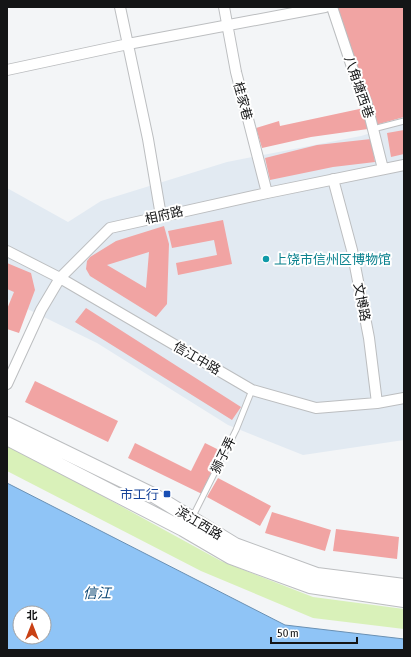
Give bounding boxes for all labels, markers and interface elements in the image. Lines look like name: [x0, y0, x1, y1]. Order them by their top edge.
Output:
street label: 八角塘西巷: [341, 54, 377, 120]
street label: 桂家巷: [231, 80, 255, 122]
street label: 相府路: [143, 203, 185, 227]
place label: 上饶市信州区博物馆: [274, 252, 391, 267]
marker: 上饶市信州区博物馆: [261, 254, 271, 264]
street label: 文博路: [351, 281, 373, 323]
street label: 信江中路: [171, 339, 223, 377]
street label: 狮子弄: [208, 434, 238, 476]
place label: 市工行: [120, 487, 159, 502]
marker: 市工行: [162, 489, 172, 499]
street label: 滨江西路: [173, 503, 225, 543]
water label: 信江: [83, 585, 113, 601]
north arrow: [12, 605, 52, 645]
text: 北: [27, 609, 38, 621]
scale bar: [271, 619, 357, 645]
text: 50 m: [277, 626, 299, 640]

